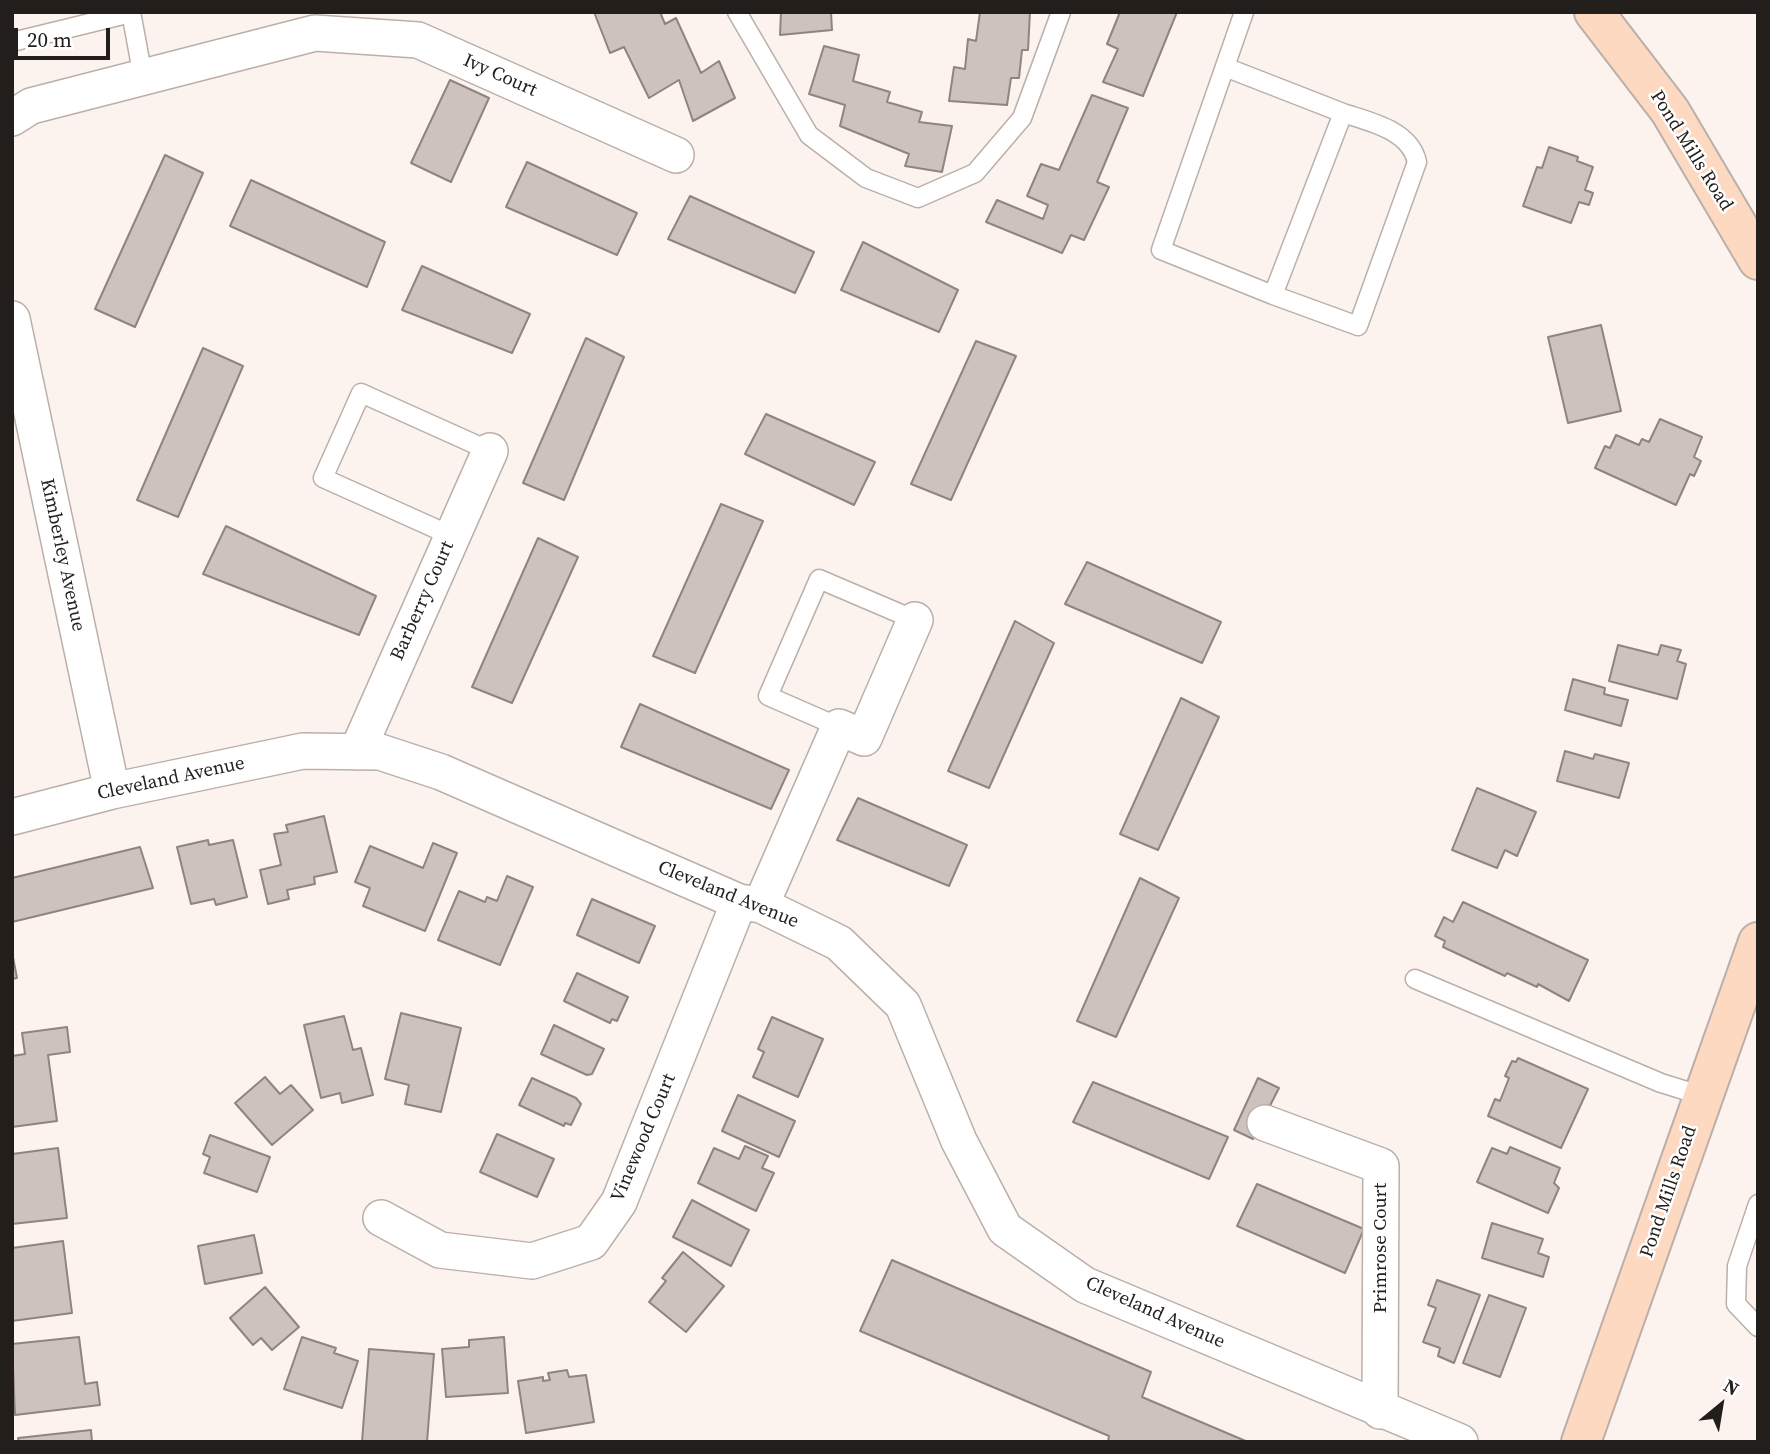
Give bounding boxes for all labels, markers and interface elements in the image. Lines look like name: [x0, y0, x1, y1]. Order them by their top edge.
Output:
scale bar: [18, 14, 114, 58]
text: 20 m: [27, 25, 72, 54]
street label: Ivy Court: [460, 50, 540, 102]
street label: Pond Mills Road: [1645, 87, 1737, 215]
street label: Kimberley Avenue: [35, 477, 89, 633]
street label: Barberry Court: [386, 538, 460, 664]
street label: Cleveland Avenue: [95, 752, 247, 806]
street label: Cleveland Avenue: [654, 856, 802, 934]
street label: Vinewood Court: [607, 1070, 681, 1206]
street label: Pond Mills Road: [1636, 1123, 1702, 1261]
street label: Primrose Court: [1370, 1183, 1392, 1313]
street label: Cleveland Avenue: [1082, 1272, 1228, 1354]
north arrow: [1686, 1370, 1756, 1440]
text: N: [1719, 1372, 1744, 1402]

